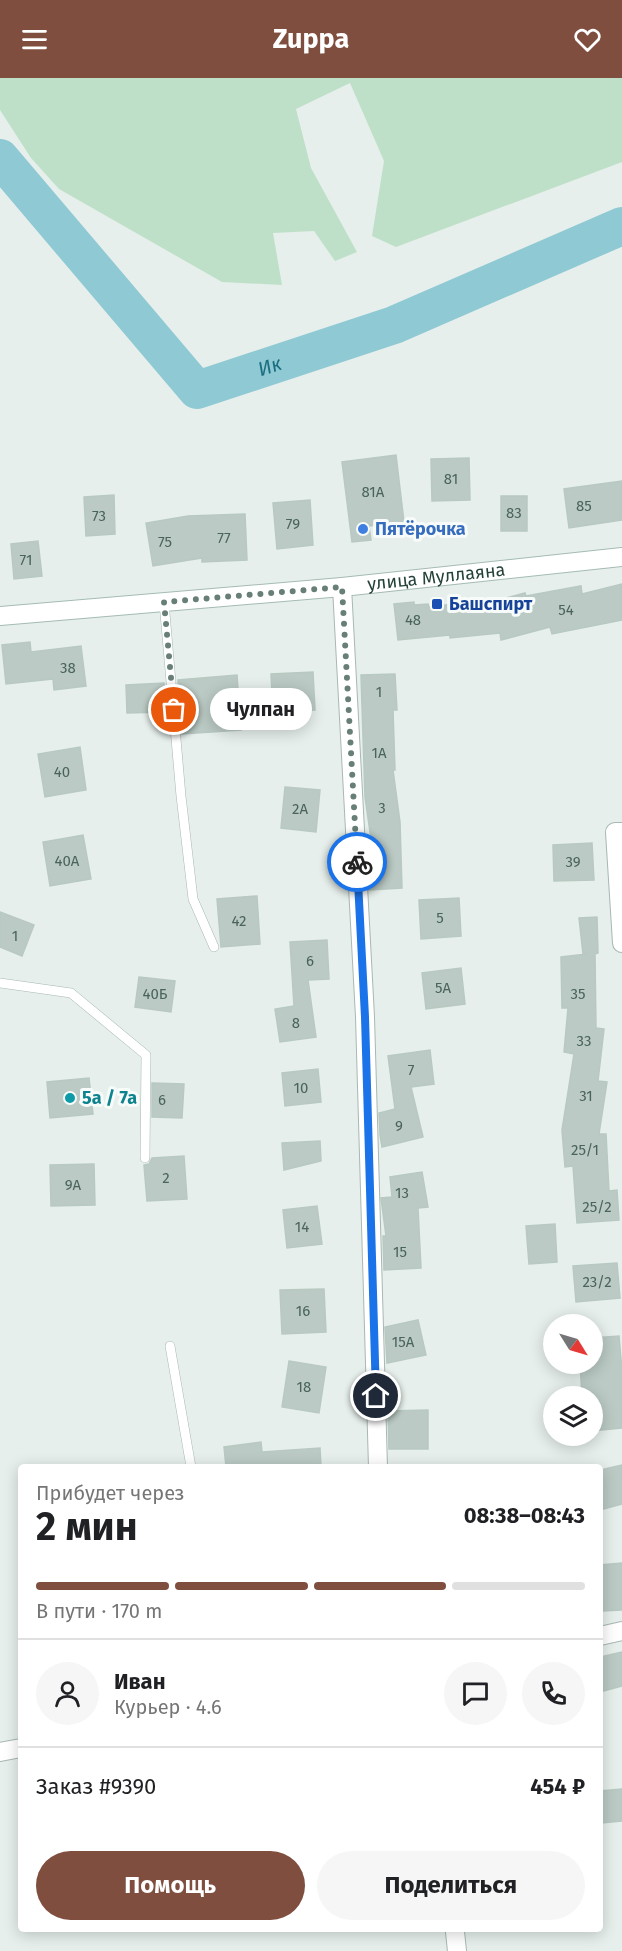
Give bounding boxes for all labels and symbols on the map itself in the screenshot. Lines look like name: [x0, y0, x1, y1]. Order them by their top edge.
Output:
water label: Ик: [255, 351, 285, 381]
house number: 81: [444, 470, 458, 488]
house number: 81А: [362, 483, 385, 501]
house number: 85: [576, 497, 592, 515]
house number: 83: [506, 504, 522, 522]
house number: 73: [92, 507, 106, 525]
house number: 79: [286, 515, 300, 533]
place label: Пятёрочка: [375, 518, 466, 540]
marker: Пятёрочка: [356, 522, 370, 536]
house number: 77: [217, 529, 231, 547]
house number: 75: [158, 533, 172, 551]
house number: 71: [20, 551, 32, 569]
street label: улица Муллаяна: [366, 559, 506, 595]
place label: Башспирт: [449, 593, 533, 615]
marker: Башспирт: [430, 597, 444, 611]
house number: 54: [558, 601, 574, 619]
house number: 48: [405, 611, 421, 629]
house number: 38: [60, 659, 76, 677]
house number: 1: [376, 683, 382, 701]
pin: [148, 684, 199, 735]
callout: Чулпан: [210, 689, 312, 731]
house number: 1А: [371, 744, 387, 762]
house number: 40: [54, 763, 70, 781]
house number: 3: [378, 799, 386, 817]
house number: 2А: [292, 800, 308, 818]
courier: [327, 832, 387, 892]
house number: 40А: [55, 852, 80, 870]
house number: 39: [565, 853, 581, 871]
house number: 5: [436, 909, 444, 927]
house number: 42: [231, 912, 247, 930]
house number: 1: [12, 927, 18, 945]
house number: 6: [306, 952, 314, 970]
house number: 5А: [435, 979, 451, 997]
house number: 40Б: [142, 985, 168, 1003]
house number: 35: [570, 985, 586, 1003]
house number: 8: [292, 1014, 300, 1032]
house number: 33: [577, 1032, 591, 1050]
house number: 7: [408, 1061, 415, 1079]
house number: 10: [294, 1079, 308, 1097]
place label: 5а / 7а: [82, 1087, 137, 1109]
house number: 31: [579, 1087, 593, 1105]
marker: 5а / 7а: [63, 1091, 77, 1105]
house number: 6: [158, 1091, 166, 1109]
house number: 9: [395, 1117, 403, 1135]
house number: 25/1: [571, 1141, 599, 1159]
house number: 2: [162, 1169, 170, 1187]
house number: 9А: [65, 1176, 82, 1194]
house number: 13: [395, 1184, 409, 1202]
house number: 25/2: [582, 1198, 612, 1216]
house number: 14: [295, 1218, 309, 1236]
house number: 15: [393, 1243, 407, 1261]
house number: 23/2: [582, 1273, 612, 1291]
house number: 16: [296, 1302, 310, 1320]
north arrow: [543, 1314, 603, 1374]
house number: 15А: [392, 1333, 415, 1351]
pin: [350, 1370, 401, 1421]
house number: 18: [297, 1378, 311, 1396]

